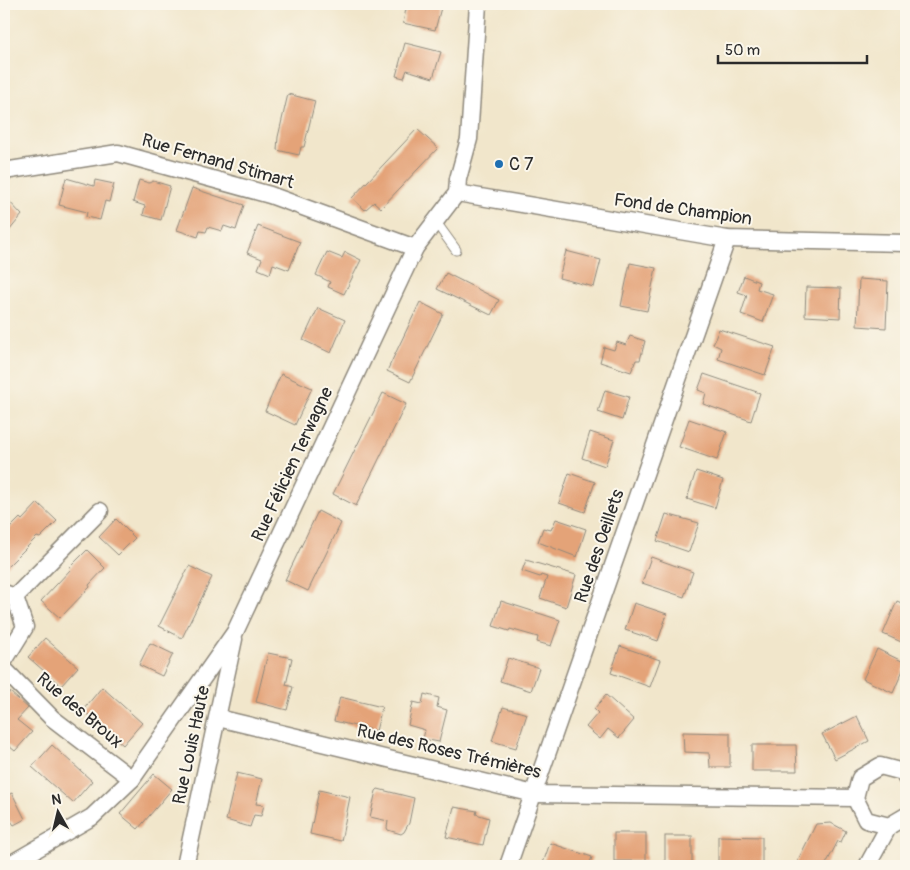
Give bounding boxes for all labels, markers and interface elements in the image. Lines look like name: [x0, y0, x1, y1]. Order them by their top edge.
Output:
scale bar: [718, 32, 866, 64]
text: 50 m: [725, 41, 760, 60]
street label: Rue Fernand Stimart: [139, 129, 297, 194]
place label: C 7: [509, 153, 534, 176]
marker: C 7: [493, 158, 505, 170]
street label: Fond de Champion: [612, 188, 754, 231]
street label: Rue Félicien Terwagne: [247, 383, 338, 545]
street label: Rue des Oeillets: [569, 486, 630, 606]
street label: Rue des Broux: [32, 667, 128, 753]
street label: Rue Louis Haute: [168, 683, 215, 807]
street label: Rue des Roses Trémières: [355, 719, 543, 784]
north arrow: [32, 788, 82, 838]
text: N: [50, 791, 62, 809]

